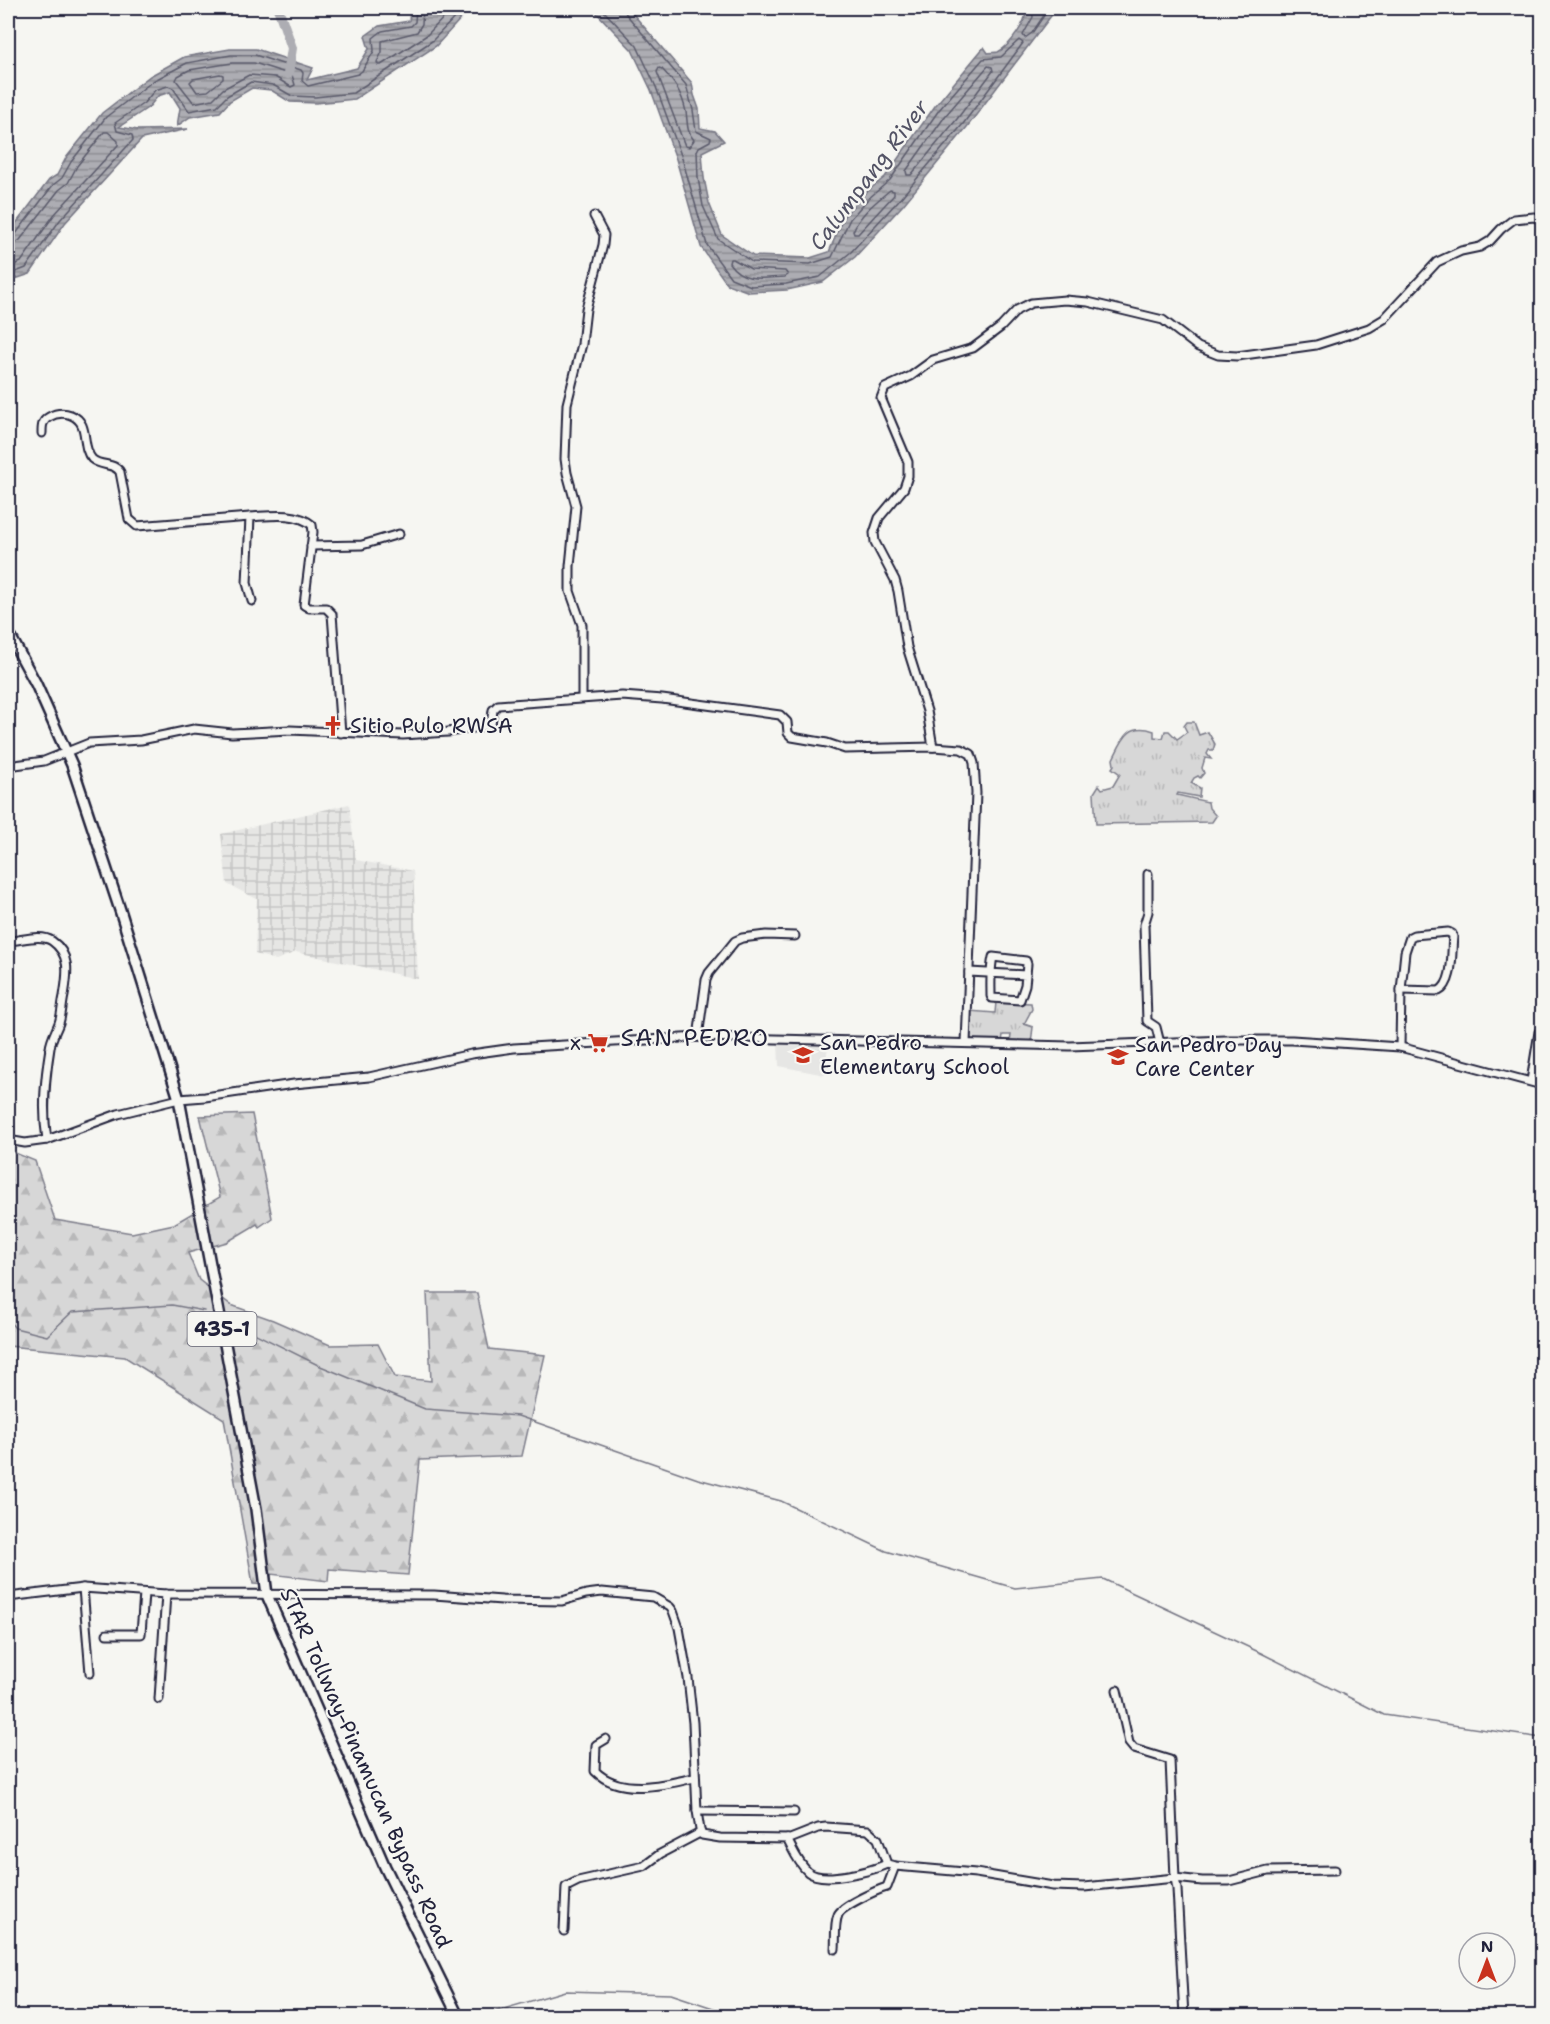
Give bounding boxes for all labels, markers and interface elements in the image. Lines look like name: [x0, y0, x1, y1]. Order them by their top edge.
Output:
water label: Calumpang River: [803, 93, 936, 256]
place label: Sitio Pulo RWSA: [350, 712, 513, 740]
church icon: Sitio Pulo RWSA: [321, 714, 345, 738]
district label: SAN PEDRO: [621, 1022, 769, 1054]
place label: x: [570, 1029, 581, 1057]
place label: San Pedro Elementary School: [820, 1029, 1010, 1081]
supermarket icon: x: [586, 1031, 610, 1055]
place label: San Pedro Day Care Center: [1135, 1031, 1282, 1083]
school or university icon: San Pedro Elementary School: [791, 1043, 815, 1067]
school or university icon: San Pedro Day Care Center: [1106, 1045, 1130, 1069]
road number: 435-1: [188, 1312, 256, 1346]
street label: STAR Tollway-Pinamucan Bypass Road: [274, 1583, 458, 1953]
north arrow: [1457, 1931, 1517, 1991]
text: N: [1481, 1936, 1493, 1957]

